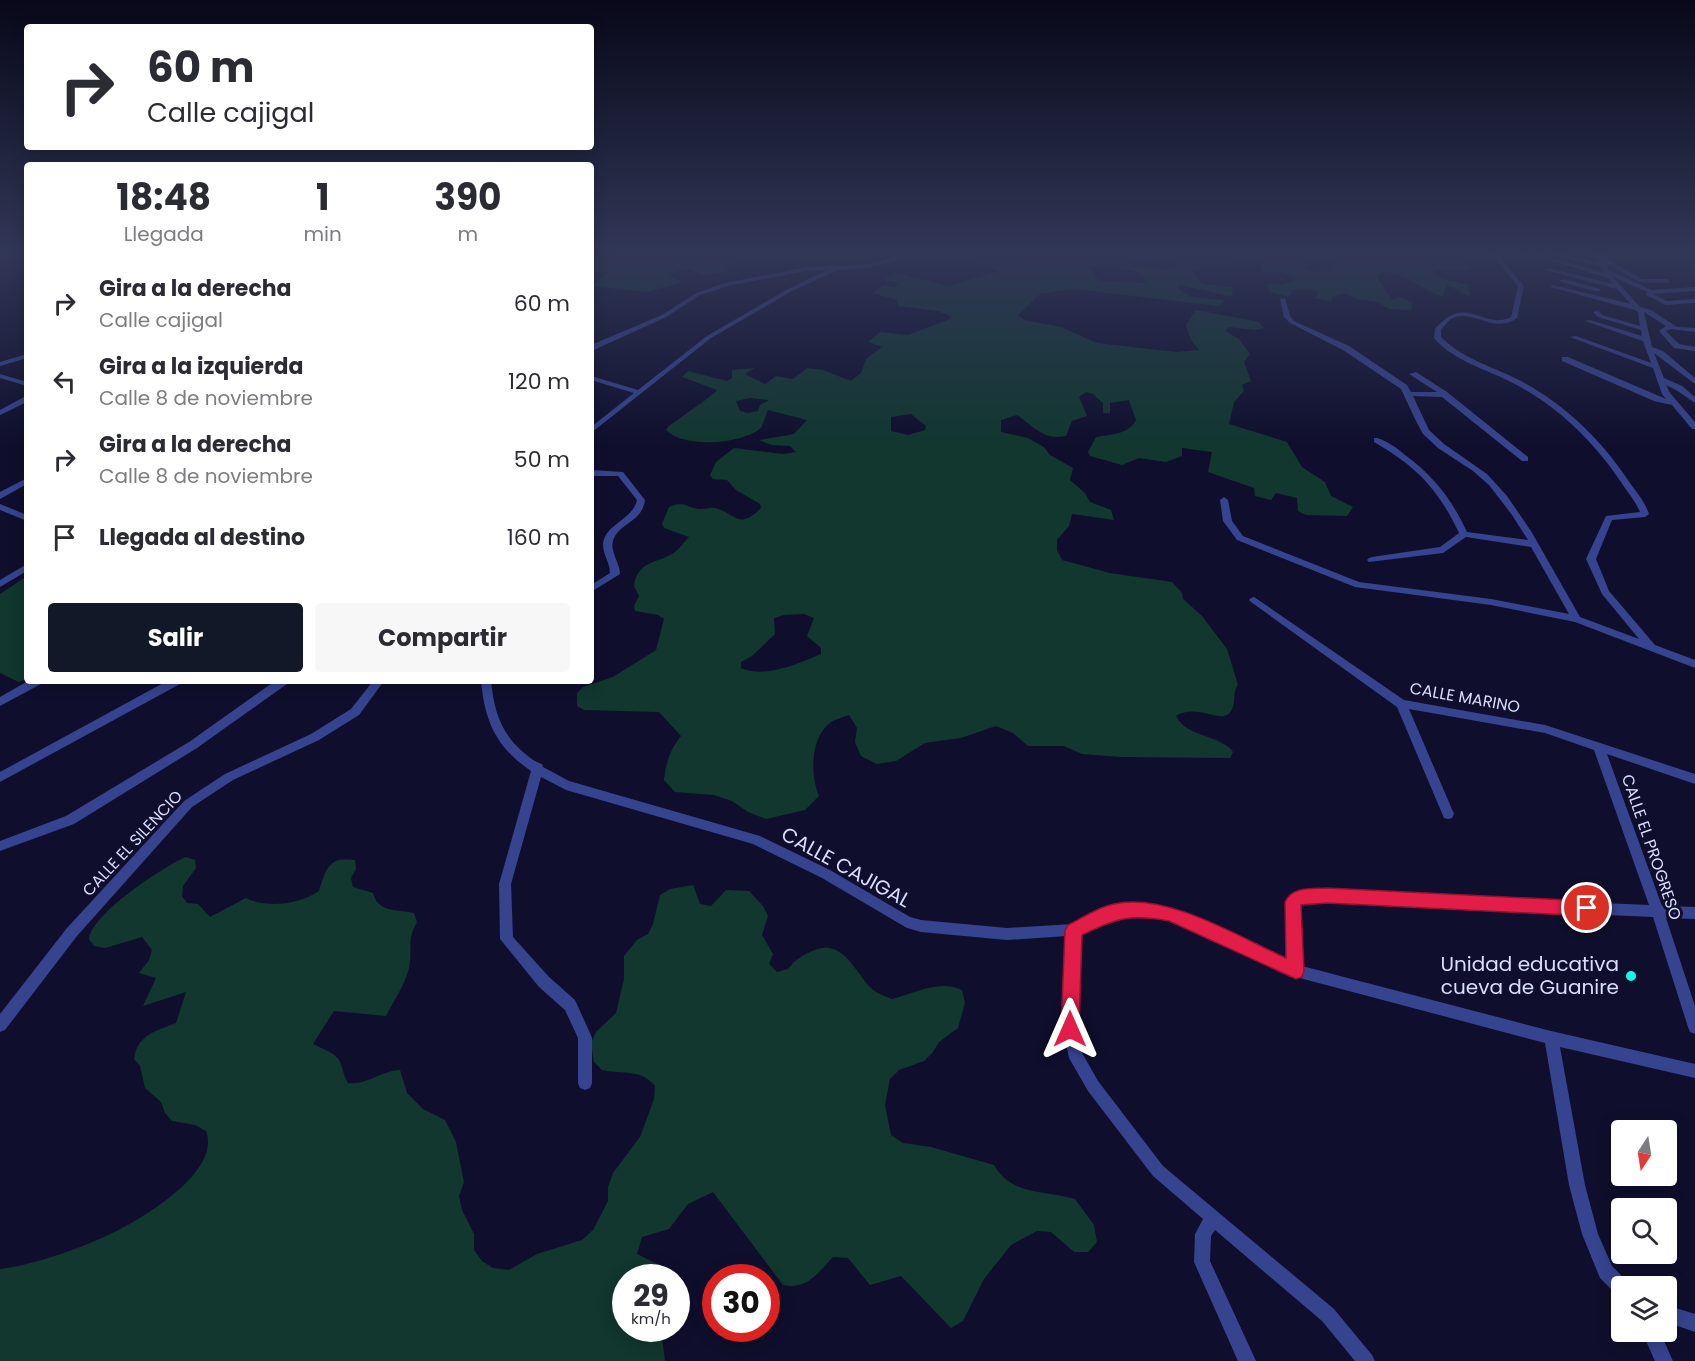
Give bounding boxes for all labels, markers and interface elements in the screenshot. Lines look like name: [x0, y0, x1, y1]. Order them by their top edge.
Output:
text: 60 m: [147, 38, 255, 97]
icon: right: [48, 48, 126, 126]
text: Calle cajigal: [147, 94, 314, 131]
text: 18:48: [116, 172, 211, 223]
text: 1: [316, 172, 329, 223]
text: 390: [434, 172, 502, 223]
text: Llegada: [124, 220, 204, 248]
text: min: [304, 220, 342, 248]
text: m: [458, 220, 478, 248]
text: Gira a la derecha: [99, 273, 292, 304]
icon: right: [48, 287, 81, 320]
text: 60 m: [514, 288, 570, 319]
text: Calle cajigal: [99, 306, 223, 334]
text: Gira a la izquierda: [99, 351, 303, 382]
icon: left: [48, 365, 81, 398]
text: 120 m: [508, 366, 570, 397]
text: Calle 8 de noviembre: [99, 384, 313, 412]
text: Gira a la derecha: [99, 429, 292, 460]
icon: right: [48, 443, 81, 476]
text: 50 m: [514, 444, 570, 475]
text: Calle 8 de noviembre: [99, 462, 313, 490]
icon: arrive: [48, 521, 81, 554]
text: Llegada al destino: [99, 522, 305, 553]
text: 160 m: [507, 522, 570, 553]
button: Salir: [48, 603, 303, 672]
button: Compartir: [315, 603, 570, 672]
street label: CALLE MARINO: [1408, 676, 1522, 718]
street label: CALLE EL PROGRESO: [1616, 771, 1687, 923]
street label: CALLE EL SILENCIO: [77, 785, 188, 901]
street label: CALLE CAJIGAL: [776, 820, 916, 914]
pin: [1561, 882, 1612, 933]
icon: arrive: [1570, 891, 1603, 924]
place label: Unidad educativa cueva de Guanire: [1441, 950, 1619, 1001]
marker: Unidad educativa cueva de Guanire: [1624, 969, 1638, 983]
position arrow: [1038, 997, 1102, 1061]
north arrow: [1611, 1120, 1677, 1186]
map controls: [1611, 1120, 1677, 1342]
button: search: [1611, 1198, 1677, 1264]
speed limit sign: 30: [702, 1264, 780, 1342]
text: 29: [633, 1274, 669, 1317]
button: layers: [1611, 1276, 1677, 1342]
text: km/h: [631, 1308, 671, 1329]

